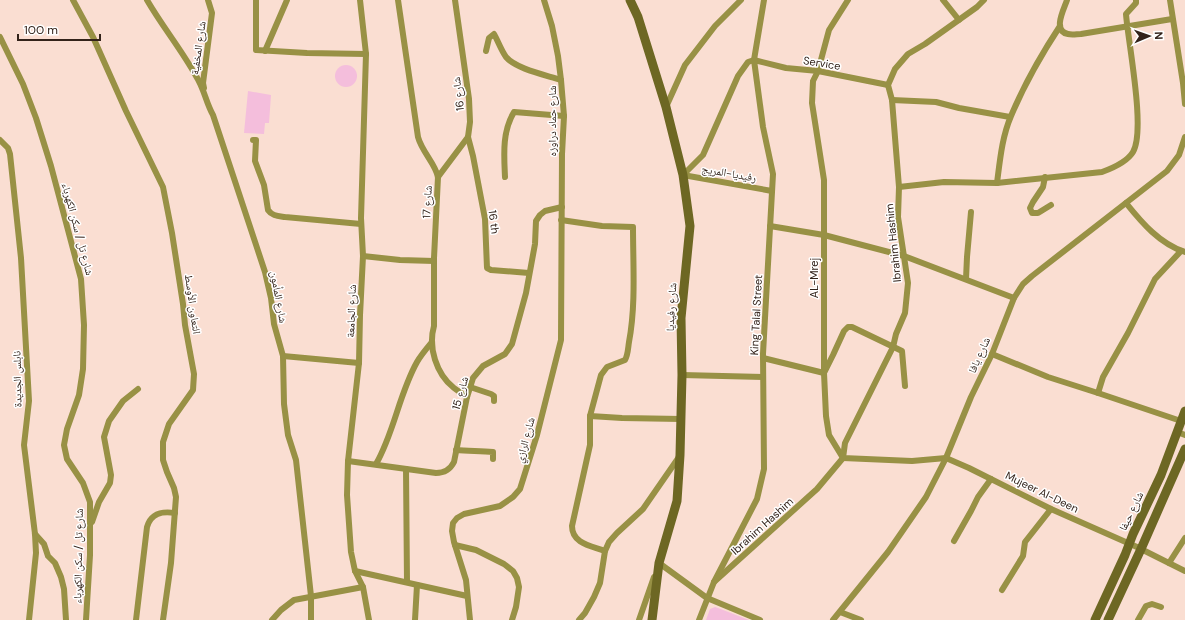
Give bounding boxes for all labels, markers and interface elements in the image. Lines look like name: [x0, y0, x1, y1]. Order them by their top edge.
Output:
scale bar: [18, 16, 100, 42]
north arrow: [1129, 16, 1169, 56]
street label: شارع المخفية: [187, 20, 209, 76]
text: 100 m: [24, 22, 58, 38]
text: N: [1152, 31, 1166, 40]
street label: Service: [802, 53, 842, 73]
street label: شارع 16: [449, 76, 467, 112]
street label: شارع حماد دراوزه: [545, 86, 559, 156]
street label: رفيديا-المريج: [700, 161, 758, 185]
street label: شارع تل / سكن الكهرباء: [59, 181, 97, 277]
street label: شارع 17: [419, 185, 435, 219]
street label: Ibrahim Hashim: [882, 203, 904, 283]
street label: 16 th: [486, 209, 502, 235]
street label: AL-Mrej: [807, 258, 821, 298]
street label: شارع المأمون: [268, 270, 290, 324]
street label: التعاون الأوسط: [182, 273, 204, 335]
street label: King Talal Street: [747, 274, 765, 356]
street label: شارع رفيديا: [663, 282, 679, 332]
street label: شارع الجامعة: [343, 284, 359, 338]
street label: شارع يافا: [965, 335, 993, 375]
street label: نابلس الجديدة: [10, 351, 24, 407]
street label: شارع 15: [449, 375, 471, 411]
street label: شارع الرازي: [512, 416, 540, 465]
street label: Mujeer Al-Deen: [1003, 468, 1081, 516]
street label: شارع حيفا: [1116, 489, 1146, 533]
street label: Ibrahim Hashim: [728, 494, 796, 558]
street label: شارع تل / سكن الكهرباء: [70, 508, 86, 604]

